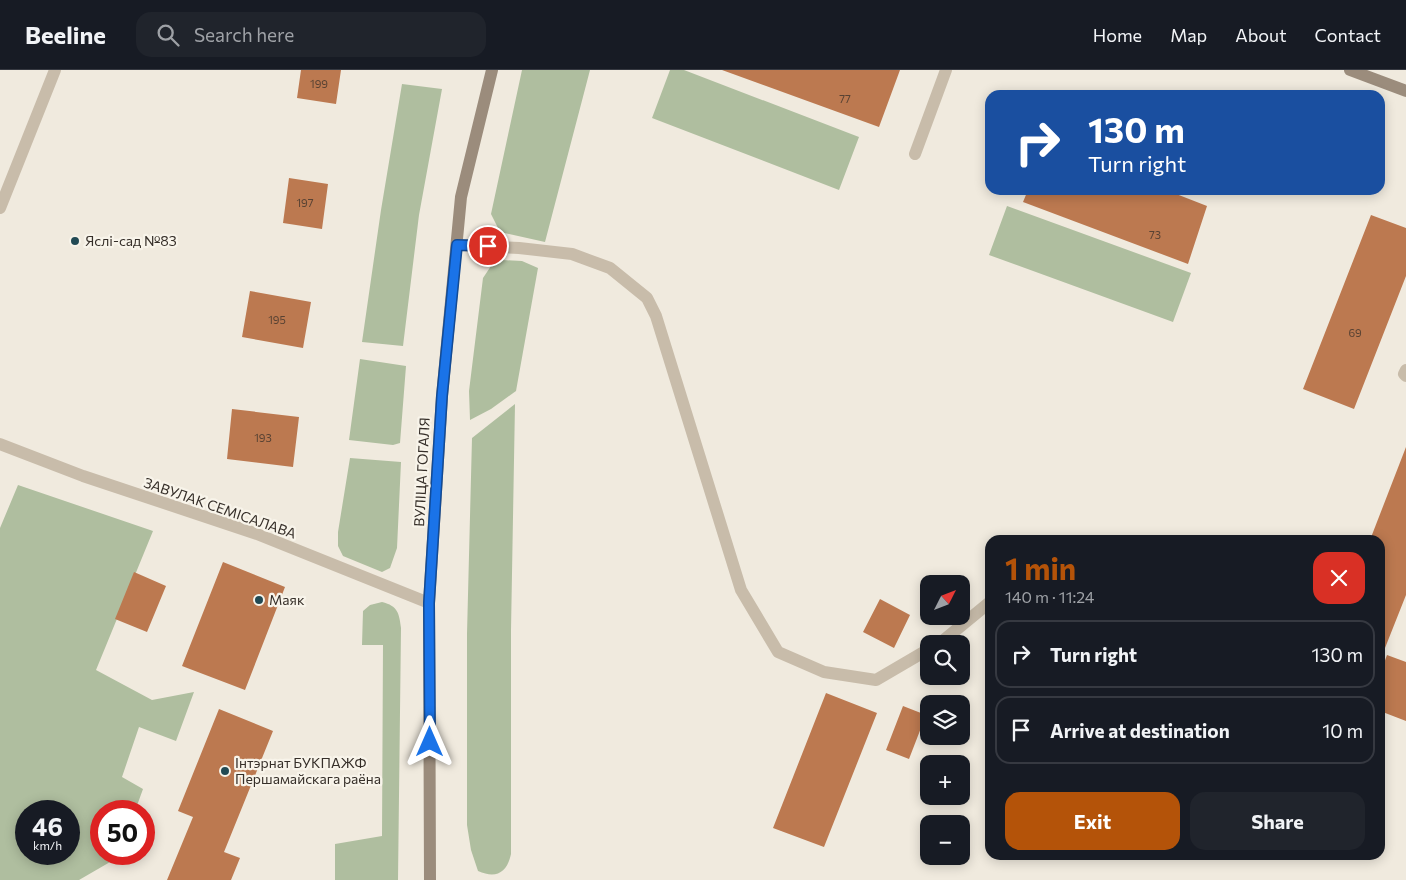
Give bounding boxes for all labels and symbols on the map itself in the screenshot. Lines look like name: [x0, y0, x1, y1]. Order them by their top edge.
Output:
house number: 199: [310, 77, 328, 90]
house number: 77: [839, 92, 851, 105]
house number: 197: [296, 196, 314, 209]
pin: [467, 225, 509, 267]
house number: 73: [1149, 228, 1161, 241]
place label: Яслі-сад №83: [85, 232, 177, 249]
marker: Яслі-сад №83: [69, 235, 81, 247]
house number: 195: [268, 313, 286, 326]
house number: 69: [1348, 326, 1362, 339]
street label: ВУЛІЦА ГОГАЛЯ: [410, 417, 433, 527]
house number: 193: [254, 431, 272, 444]
street label: ЗАВУЛАК СЕМІСАЛАВА: [142, 473, 299, 542]
north arrow: [920, 575, 970, 625]
place label: Маяк: [269, 591, 305, 608]
marker: Маяк: [253, 594, 265, 606]
position arrow: [403, 715, 455, 767]
place label: Інтэрнат БУКПАЖФ Першамайскага раёна: [235, 754, 381, 787]
marker: Інтэрнат БУКПАЖФ Першамайскага раёна: [219, 765, 231, 777]
speed limit sign: 50: [90, 800, 155, 865]

